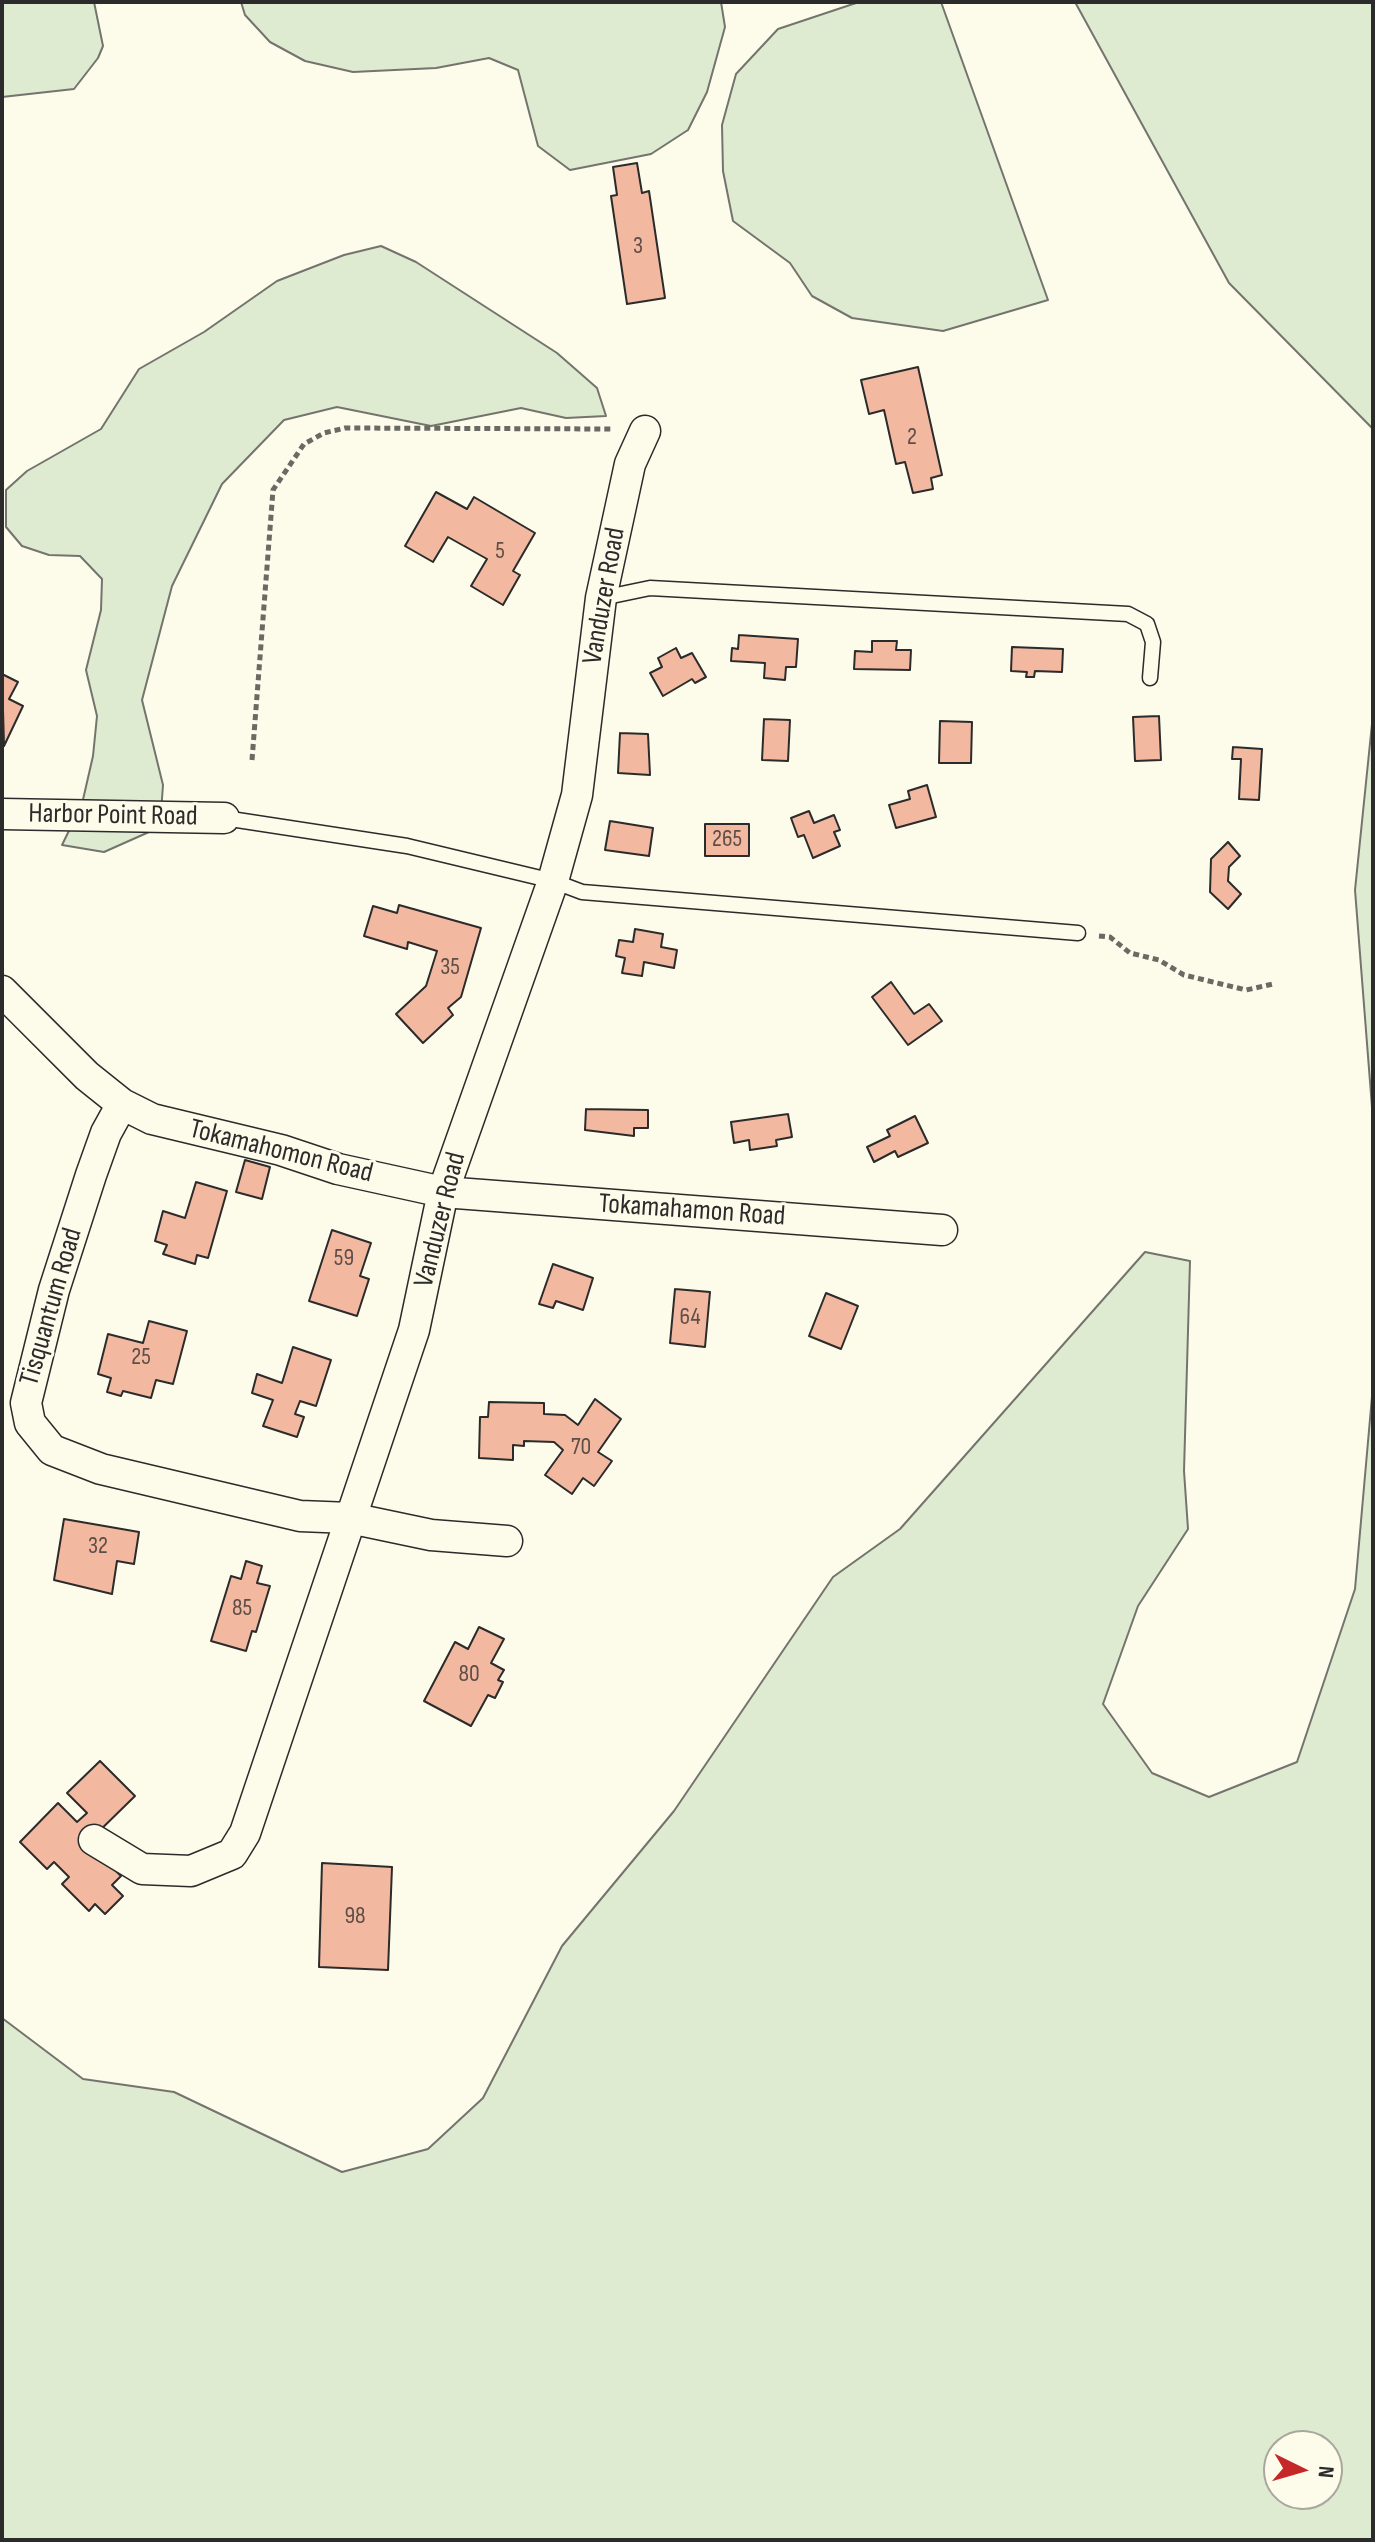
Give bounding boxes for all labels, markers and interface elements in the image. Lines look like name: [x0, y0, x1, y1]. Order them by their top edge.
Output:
house number: 3: [633, 233, 643, 261]
house number: 2: [907, 424, 917, 452]
street label: Vanduzer Road: [576, 525, 634, 667]
house number: 5: [495, 538, 505, 566]
street label: Harbor Point Road: [28, 798, 198, 834]
house number: 265: [712, 826, 742, 854]
house number: 35: [440, 954, 460, 982]
street label: Tokamahomon Road: [186, 1113, 376, 1191]
street label: Vanduzer Road: [408, 1149, 474, 1291]
street label: Tokamahamon Road: [598, 1188, 786, 1234]
street label: Tisquantum Road: [13, 1224, 91, 1390]
house number: 59: [334, 1245, 354, 1273]
house number: 64: [680, 1304, 700, 1332]
house number: 25: [131, 1344, 151, 1372]
house number: 70: [571, 1434, 591, 1462]
house number: 32: [88, 1533, 108, 1561]
house number: 85: [232, 1595, 252, 1623]
house number: 80: [458, 1661, 480, 1689]
house number: 98: [344, 1903, 366, 1931]
north arrow: [1263, 2430, 1343, 2510]
text: N: [1311, 2465, 1339, 2479]

